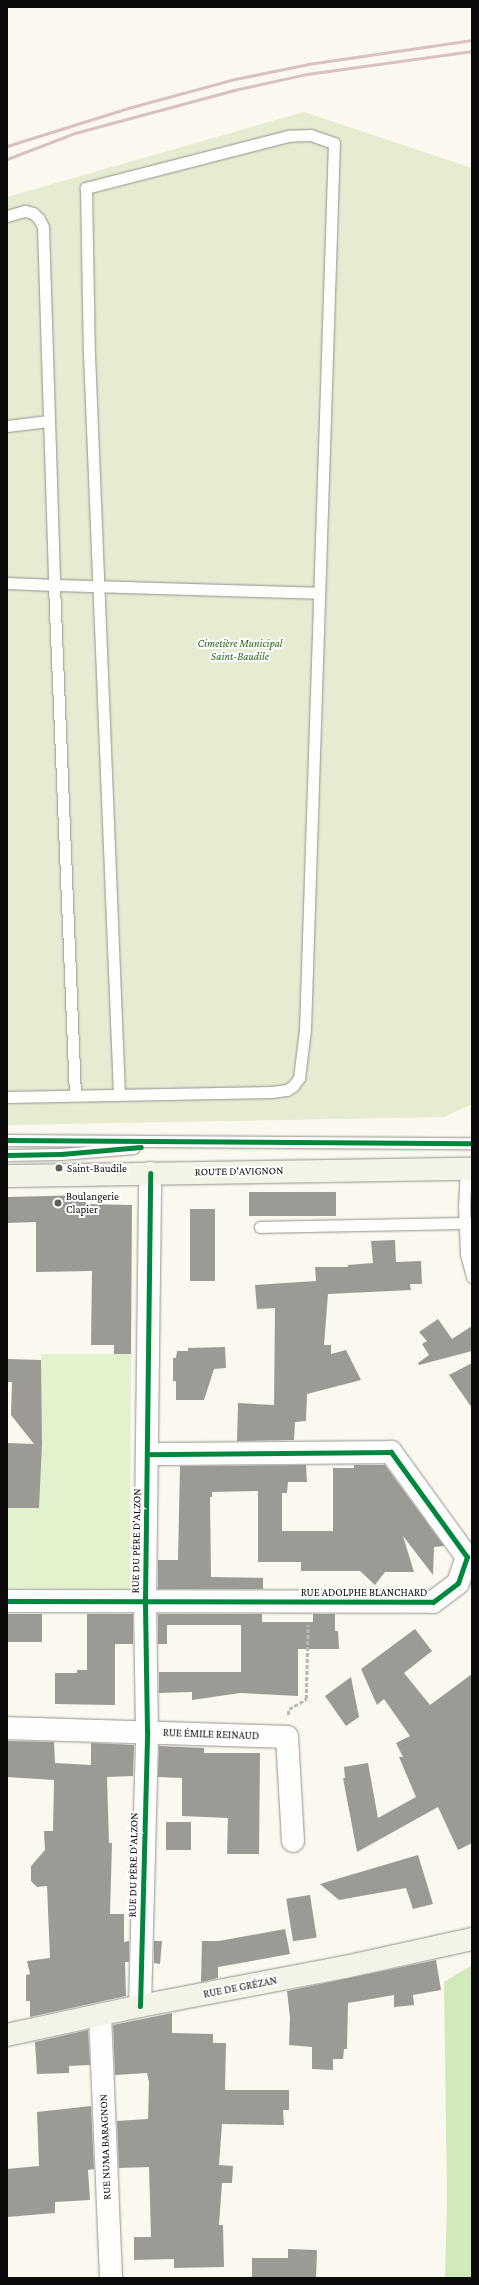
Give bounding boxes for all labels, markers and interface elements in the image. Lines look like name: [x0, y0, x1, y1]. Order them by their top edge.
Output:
park label: Cimetière Municipal Saint-Baudile: [197, 637, 283, 663]
place label: Saint-Baudile: [67, 1161, 127, 1175]
marker: Saint-Baudile: [54, 1163, 64, 1173]
street label: ROUTE D'AVIGNON: [195, 1164, 283, 1178]
place label: Boulangerie Clapier: [66, 1190, 119, 1216]
marker: Boulangerie Clapier: [53, 1198, 63, 1208]
street label: RUE DU PÈRE D'ALZON: [128, 1488, 144, 1594]
street label: RUE ADOLPHE BLANCHARD: [301, 1585, 427, 1599]
street label: RUE ÉMILE REINAUD: [163, 1726, 259, 1742]
street label: RUE DU PÈRE D'ALZON: [125, 1812, 141, 1918]
street label: RUE DE GRÉZAN: [202, 1973, 278, 2001]
street label: RUE NUMA BARAGNON: [97, 2094, 113, 2200]

